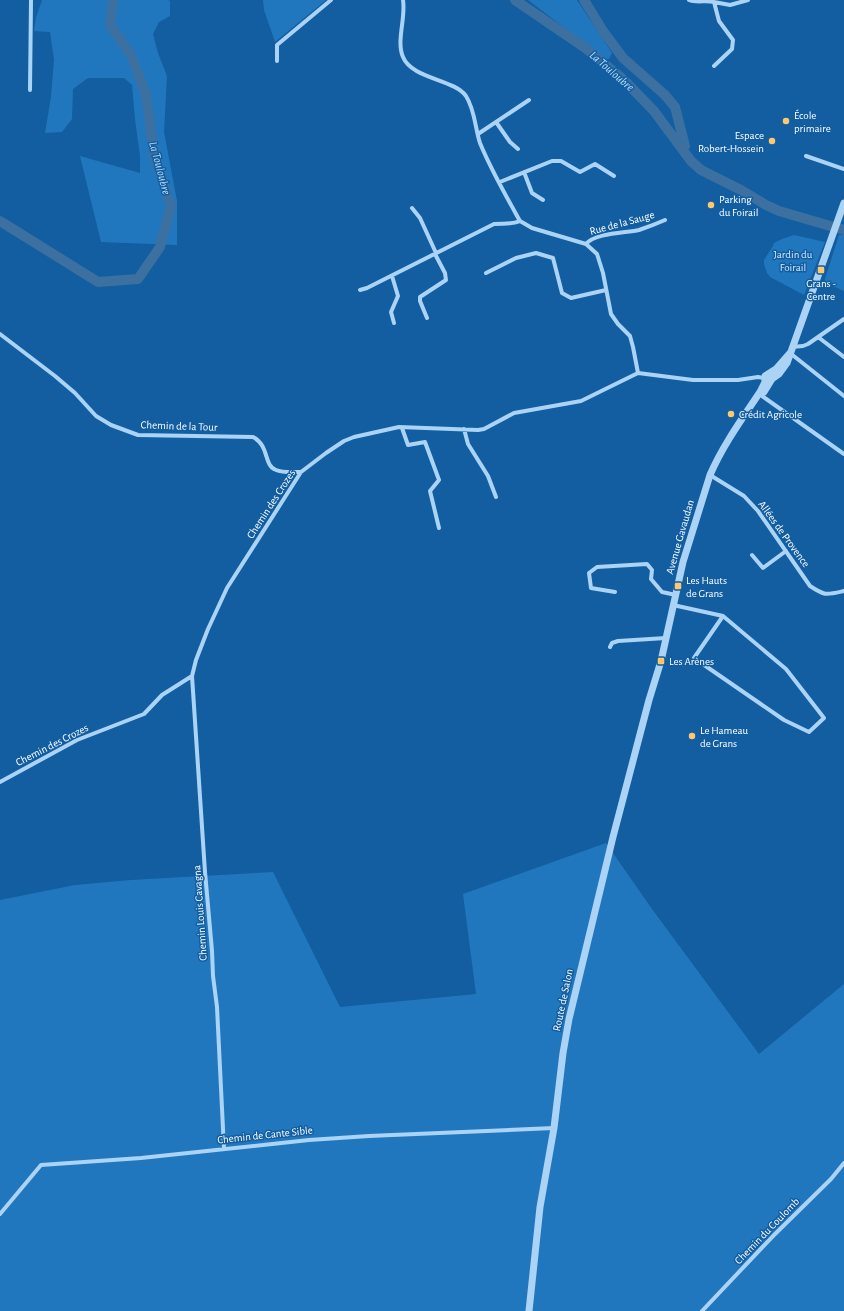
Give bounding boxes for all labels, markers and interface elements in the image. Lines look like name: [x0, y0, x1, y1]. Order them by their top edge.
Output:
water label: La Touloubre: [588, 49, 637, 94]
place label: École primaire: [794, 109, 831, 134]
marker: École primaire: [781, 116, 791, 126]
place label: Espace Robert-Hossein: [698, 130, 764, 154]
marker: Espace Robert-Hossein: [767, 136, 777, 146]
water label: La Touloubre: [147, 140, 173, 196]
place label: Parking du Foirail: [719, 194, 758, 218]
marker: Parking du Foirail: [706, 200, 716, 210]
street label: Rue de la Sauge: [588, 209, 656, 237]
park label: Jardin du Foirail: [774, 249, 813, 273]
marker: Grans - Centre: [816, 265, 826, 275]
place label: Grans - Centre: [806, 278, 836, 302]
marker: Crédit Agricole: [726, 409, 736, 419]
place label: Crédit Agricole: [739, 409, 802, 420]
street label: Chemin de la Tour: [140, 419, 218, 433]
street label: Chemin des Crozes: [245, 467, 297, 541]
street label: Avenue Gavaudan: [664, 499, 696, 575]
street label: Allées de Provence: [756, 499, 812, 569]
place label: Les Hauts de Grans: [686, 575, 727, 599]
marker: Les Hauts de Grans: [673, 581, 683, 591]
marker: Les Arènes: [656, 656, 666, 666]
place label: Les Arènes: [669, 656, 714, 667]
street label: Chemin des Crozes: [14, 722, 90, 768]
place label: Le Hameau de Grans: [700, 725, 749, 749]
marker: Le Hameau de Grans: [687, 731, 697, 741]
street label: Chemin Louis Cavagna: [191, 865, 209, 961]
street label: Route de Salon: [551, 968, 575, 1032]
street label: Chemin de Cante Sible: [217, 1125, 313, 1145]
street label: Chemin du Coulomb: [733, 1195, 802, 1266]

